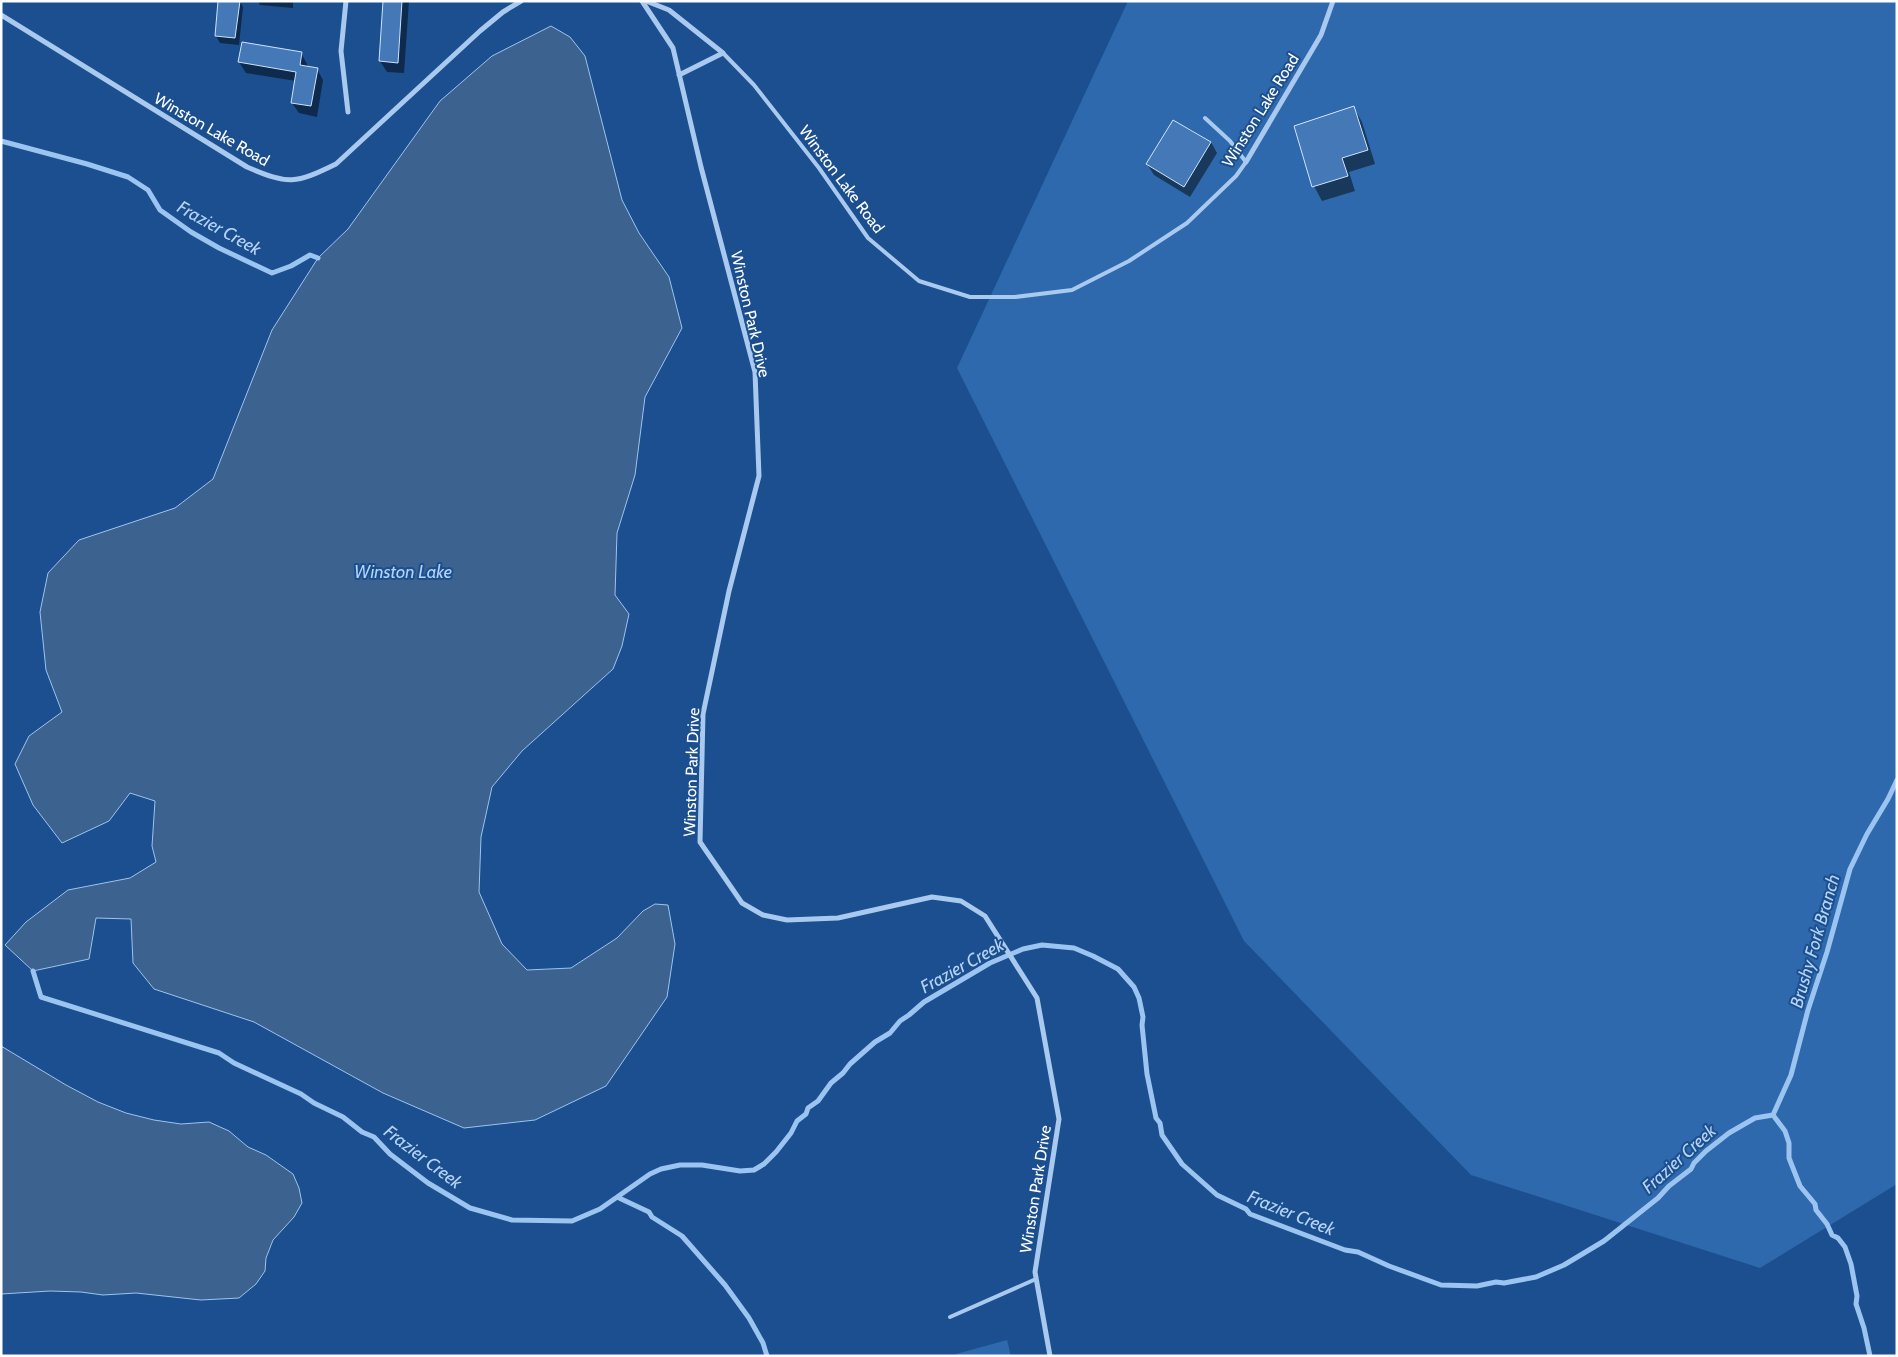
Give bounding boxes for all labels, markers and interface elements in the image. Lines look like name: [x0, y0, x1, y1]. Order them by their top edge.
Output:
street label: Winston Lake Road: [1218, 50, 1303, 170]
street label: Winston Lake Road: [151, 89, 273, 170]
street label: Winston Lake Road: [795, 122, 888, 237]
water label: Frazier Creek: [173, 196, 266, 261]
street label: Winston Park Drive: [727, 249, 774, 379]
water label: Winston Lake: [354, 561, 452, 583]
street label: Winston Park Drive: [680, 707, 703, 837]
water label: Brushy Fork Branch: [1785, 872, 1845, 1010]
water label: Frazier Creek: [916, 933, 1009, 998]
water label: Frazier Creek: [1637, 1119, 1722, 1198]
water label: Frazier Creek: [380, 1120, 468, 1194]
street label: Winston Park Drive: [1016, 1124, 1055, 1254]
water label: Frazier Creek: [1244, 1186, 1339, 1241]

